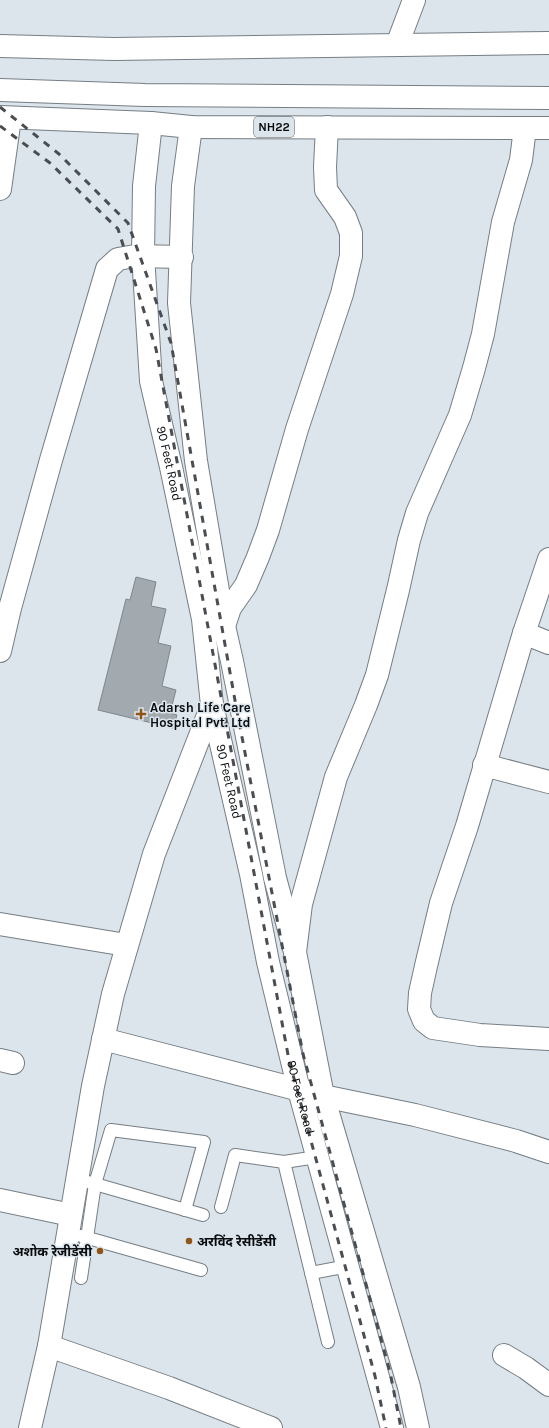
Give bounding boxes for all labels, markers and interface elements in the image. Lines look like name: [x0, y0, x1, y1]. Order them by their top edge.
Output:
road number: NH22: [254, 117, 294, 137]
street label: 90 Feet Road: [154, 424, 185, 502]
place label: Adarsh Life Care Hospital Pvt. Ltd: [150, 700, 251, 730]
marker: Adarsh Life Care Hospital Pvt. Ltd: [135, 708, 147, 720]
street label: 90 Feet Road: [214, 742, 245, 820]
street label: 90 Feet Road: [285, 1059, 318, 1136]
place label: अरविंद रेसीडेंसी: [197, 1234, 277, 1249]
marker: अरविंद रेसीडेंसी: [184, 1236, 194, 1246]
place label: अशोक रेजीडेंसी: [13, 1244, 93, 1259]
marker: अशोक रेजीडेंसी: [95, 1246, 105, 1256]

